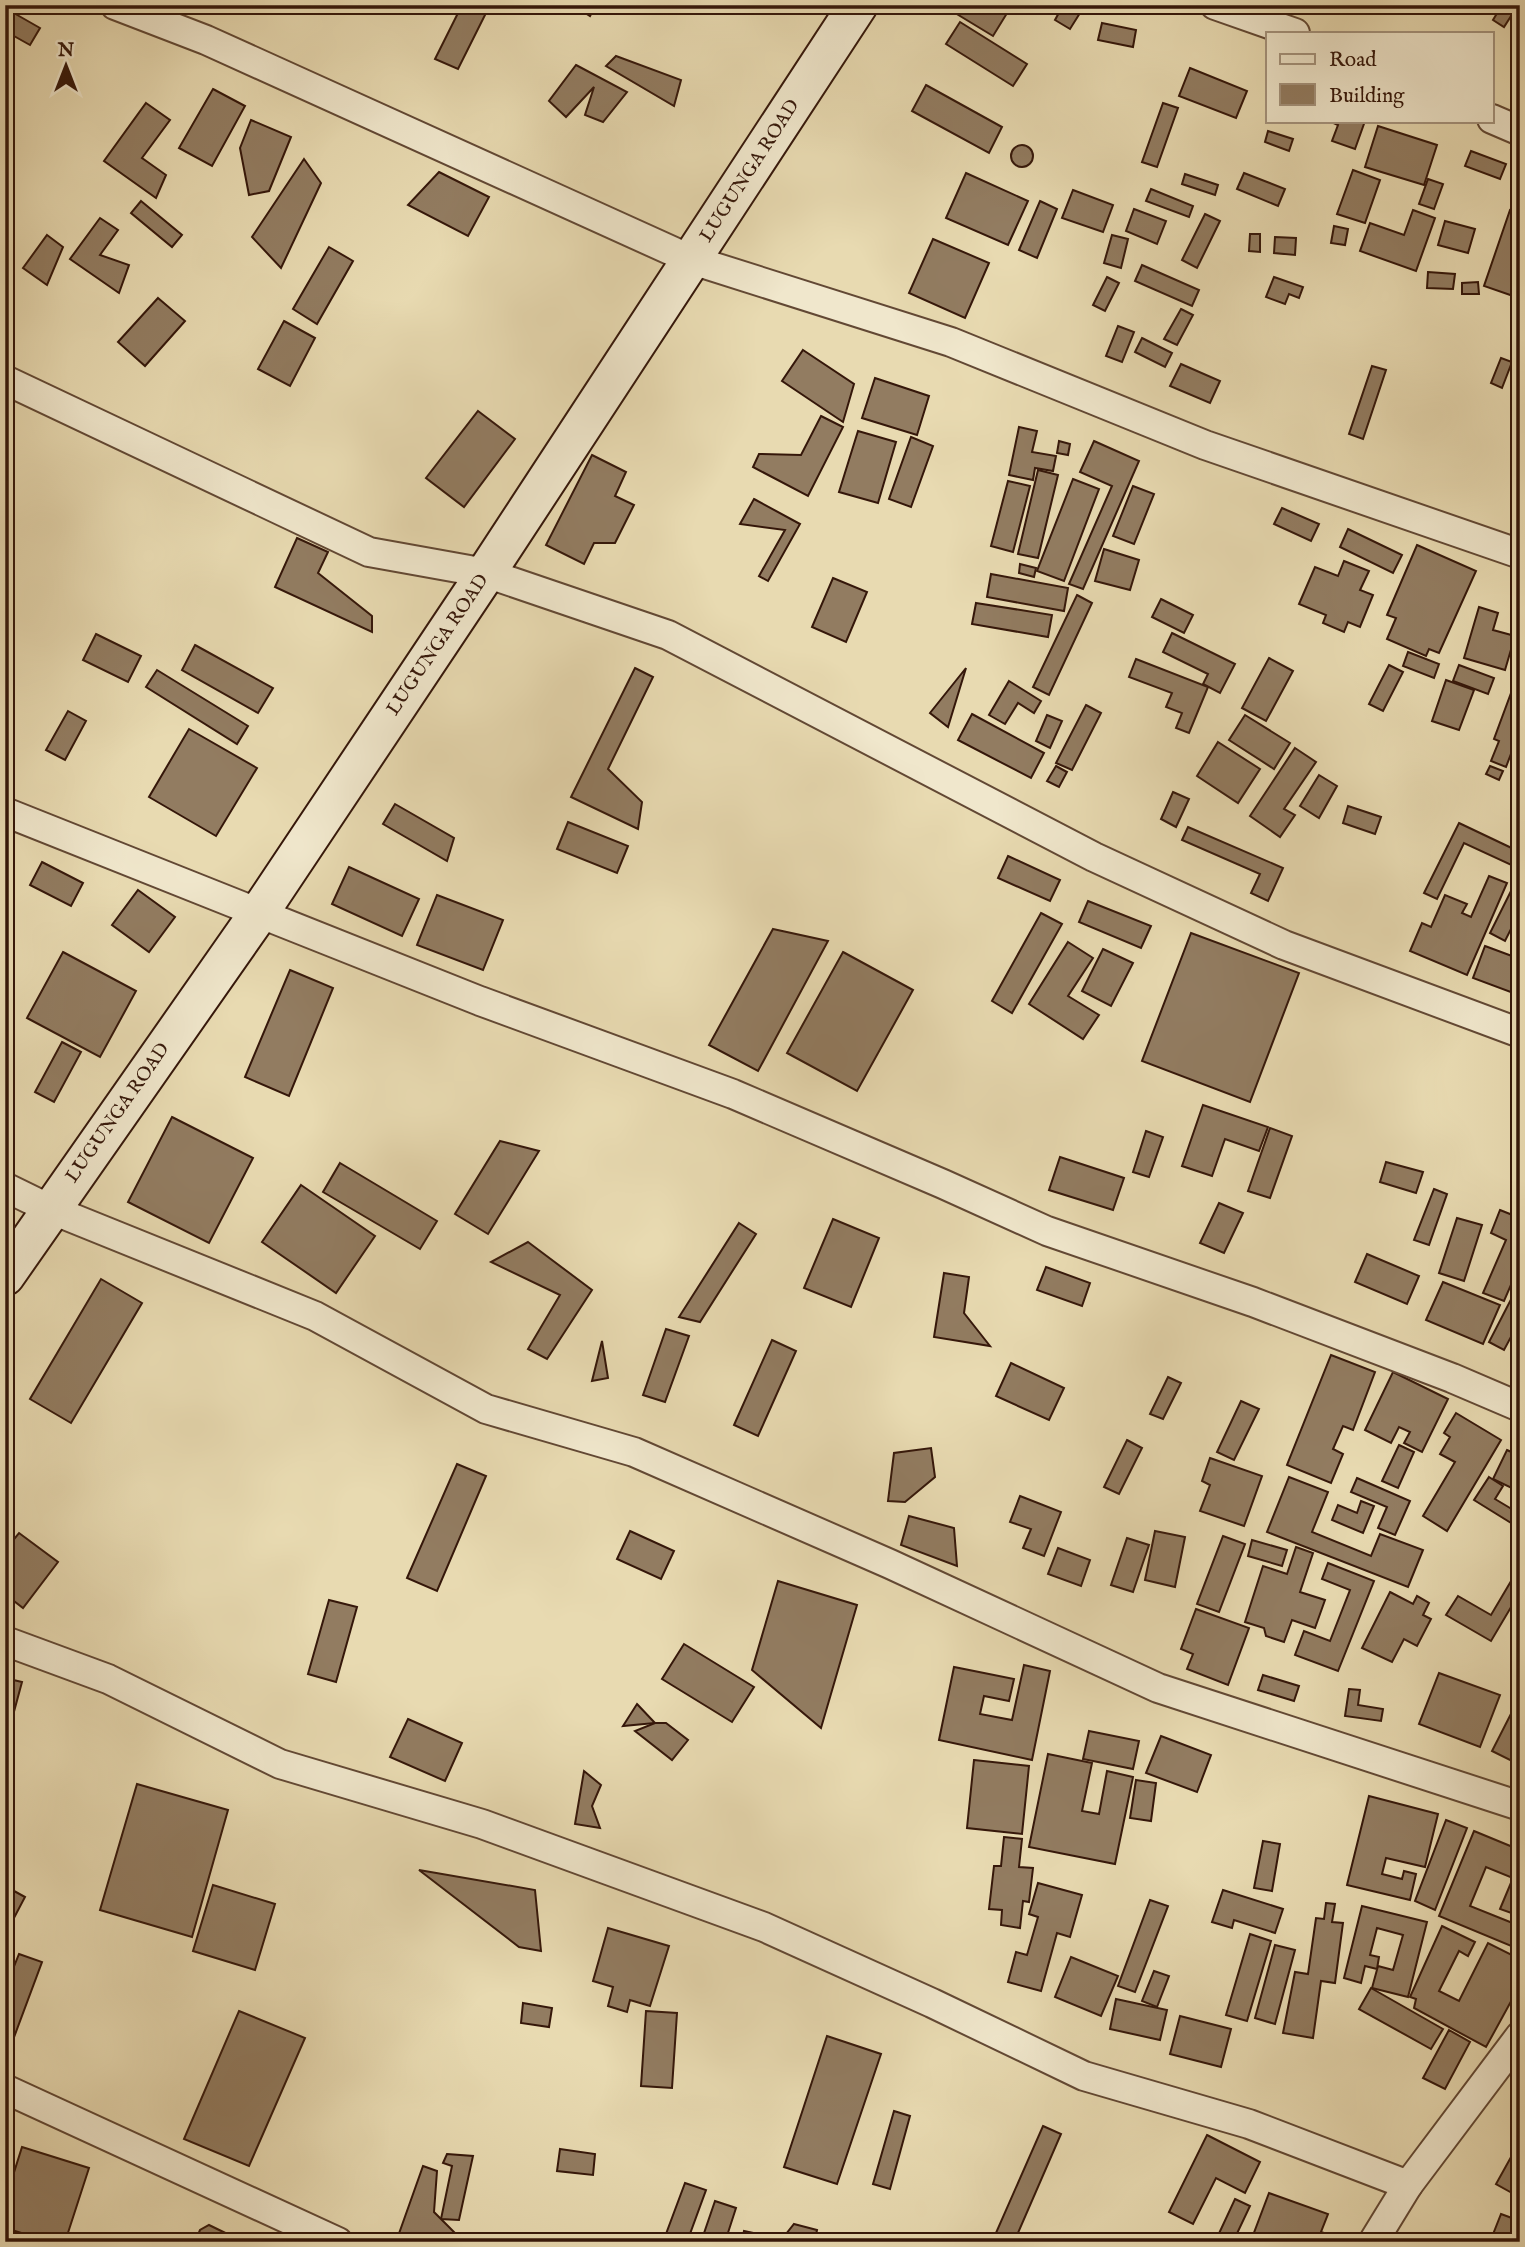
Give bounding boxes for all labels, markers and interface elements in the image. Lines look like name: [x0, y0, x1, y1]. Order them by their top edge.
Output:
north arrow: [32, 32, 102, 102]
legend: [1266, 32, 1494, 122]
text: N: [57, 39, 75, 63]
text: Road: [1329, 47, 1377, 74]
text: Building: [1329, 83, 1405, 110]
street label: LUGUNGA ROAD: [695, 95, 805, 247]
street label: LUGUNGA ROAD: [382, 570, 494, 720]
street label: LUGUNGA ROAD: [61, 1038, 175, 1188]

